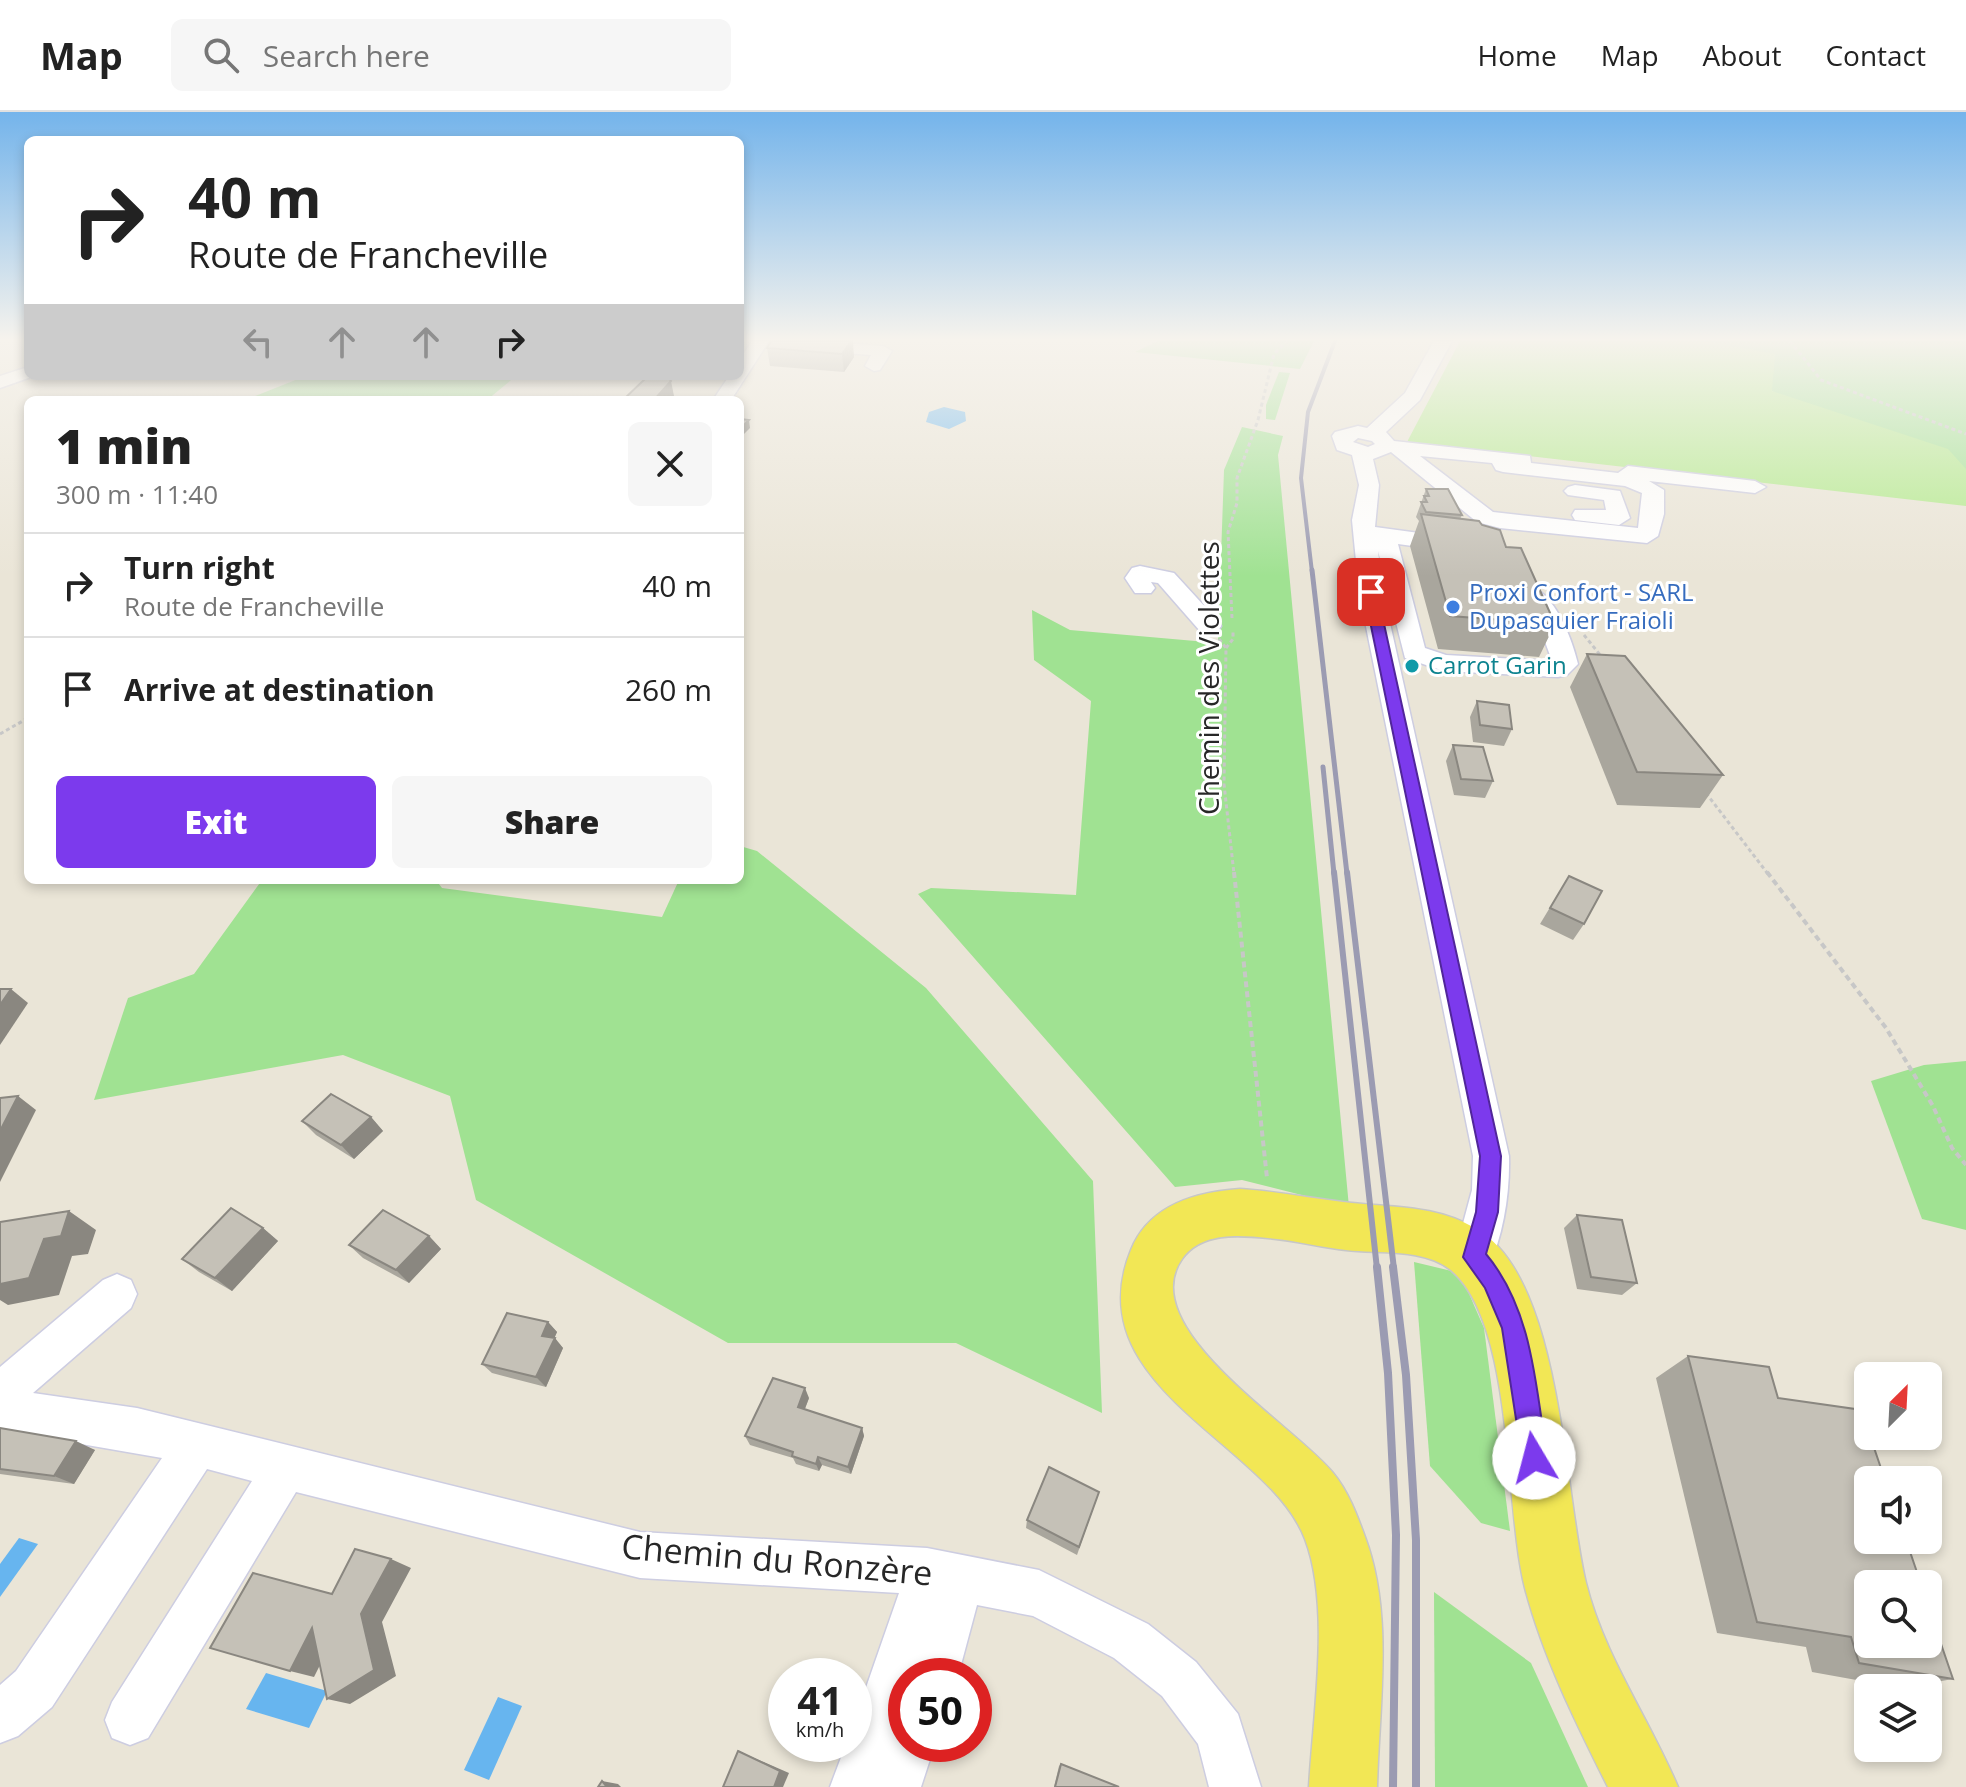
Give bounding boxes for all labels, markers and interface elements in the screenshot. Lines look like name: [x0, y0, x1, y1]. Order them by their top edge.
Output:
search box: [171, 19, 731, 91]
text: Map: [40, 29, 123, 81]
icon: search: [199, 33, 243, 77]
text: Search here: [263, 35, 430, 76]
text: Home: [1478, 36, 1557, 74]
text: Map: [1601, 36, 1659, 74]
text: About: [1703, 36, 1781, 74]
text: Contact: [1825, 36, 1926, 74]
text: 40 m: [188, 158, 322, 234]
icon: right: [56, 168, 160, 272]
text: Route de Francheville: [188, 230, 548, 279]
icon: left: [236, 320, 280, 364]
icon: ahead: [320, 320, 364, 364]
icon: ahead: [404, 320, 448, 364]
icon: right: [488, 320, 532, 364]
text: 1 min: [56, 413, 192, 478]
button: close: [628, 422, 712, 506]
text: 300 m · 11:40: [56, 476, 218, 512]
street label: Chemin des Violettes: [1189, 541, 1227, 815]
text: Turn right: [124, 547, 275, 588]
pin: [1337, 558, 1405, 626]
icon: right: [56, 563, 100, 607]
text: 40 m: [642, 565, 712, 606]
icon: arrive: [1349, 570, 1393, 614]
place label: Proxi Confort - SARL Dupasquier Fraioli: [1469, 575, 1694, 636]
text: Route de Francheville: [124, 588, 384, 624]
marker: Proxi Confort - SARL Dupasquier Fraioli: [1444, 598, 1462, 616]
place label: Carrot Garin: [1428, 648, 1567, 681]
marker: Carrot Garin: [1403, 657, 1421, 675]
icon: arrive: [56, 667, 100, 711]
text: Arrive at destination: [124, 669, 435, 710]
text: 260 m: [625, 669, 712, 710]
button: Exit: [56, 776, 376, 868]
button: Share: [392, 776, 712, 868]
north arrow: [1854, 1362, 1942, 1450]
map controls: [1854, 1362, 1942, 1762]
position arrow: [1492, 1416, 1576, 1500]
button: sound: [1854, 1466, 1942, 1554]
street label: Chemin du Ronzère: [620, 1522, 934, 1596]
button: search: [1854, 1570, 1942, 1658]
speed limit sign: 50: [888, 1658, 992, 1762]
text: 41: [797, 1672, 843, 1727]
button: layers: [1854, 1674, 1942, 1762]
text: km/h: [796, 1716, 844, 1743]

